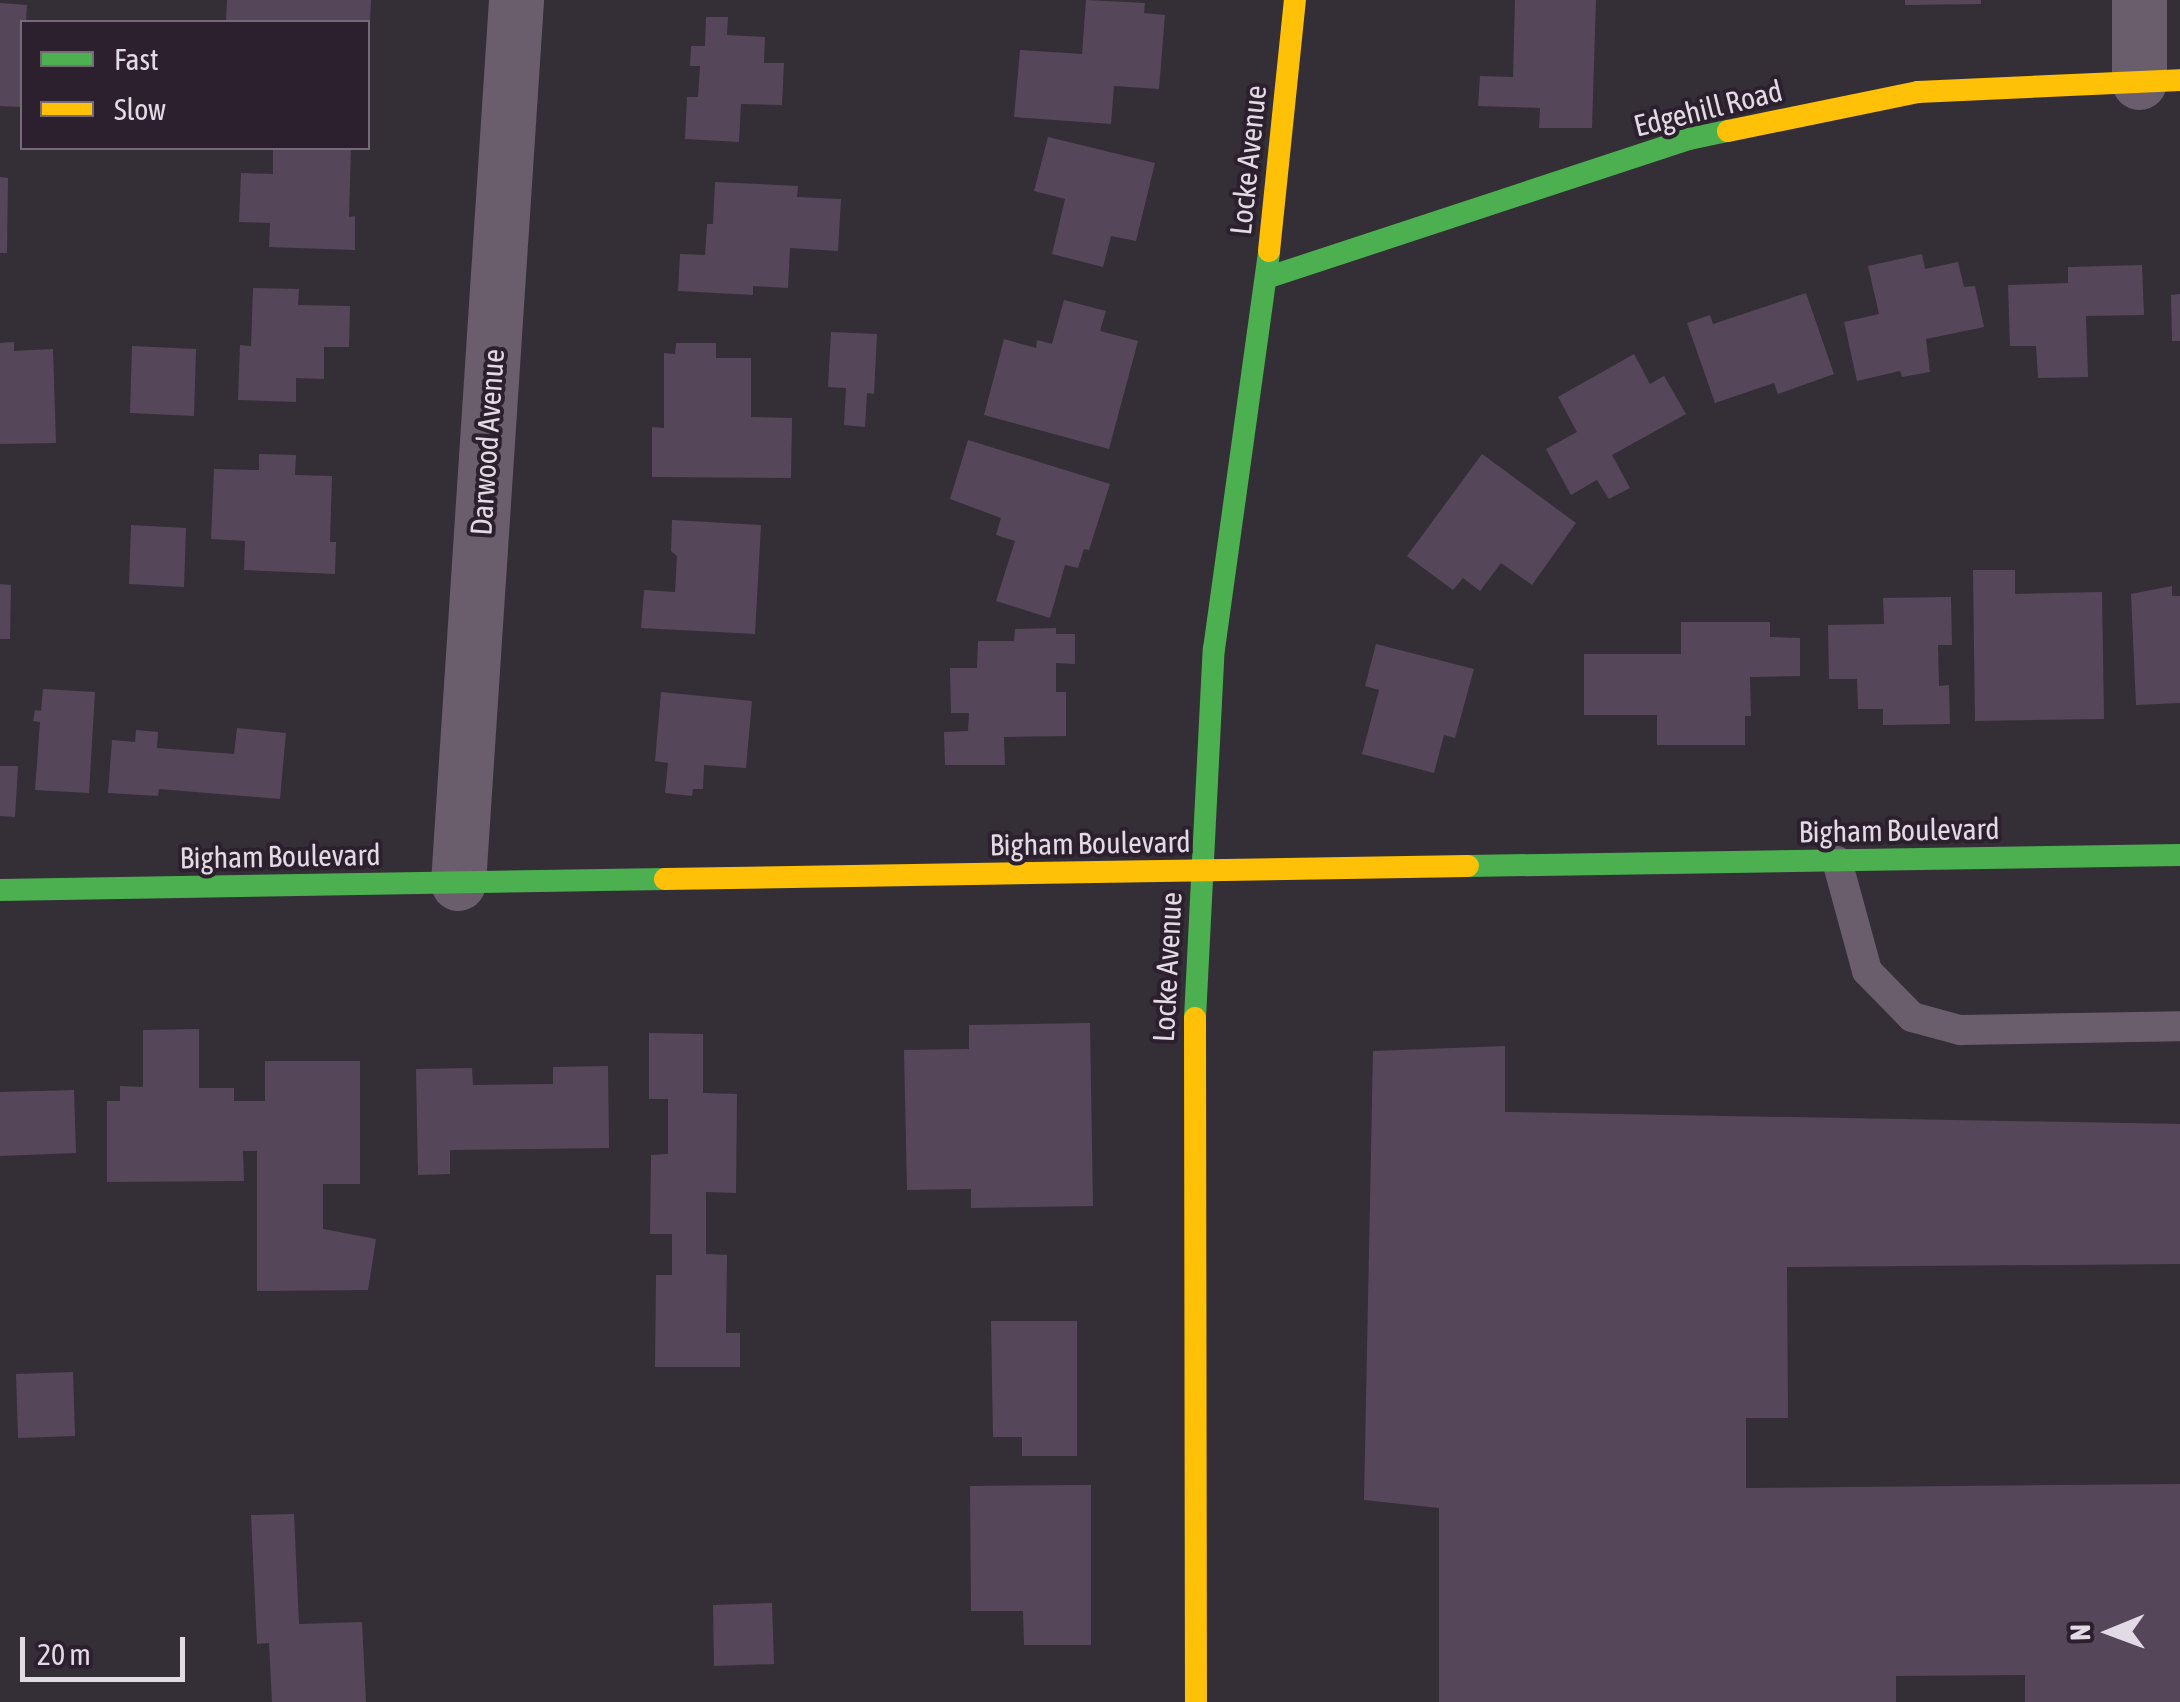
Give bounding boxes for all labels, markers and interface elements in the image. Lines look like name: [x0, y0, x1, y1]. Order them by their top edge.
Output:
legend: [20, 20, 370, 150]
text: Fast: [114, 42, 159, 76]
street label: Edgehill Road: [1630, 72, 1786, 144]
street label: Locke Avenue: [1222, 83, 1274, 237]
text: Slow: [114, 92, 166, 126]
street label: Darwood Avenue: [463, 348, 511, 536]
street label: Bigham Boulevard: [1798, 810, 2000, 850]
street label: Bigham Boulevard: [989, 823, 1191, 863]
street label: Bigham Boulevard: [179, 836, 381, 876]
street label: Locke Avenue: [1145, 891, 1189, 1043]
north arrow: [2060, 1582, 2160, 1682]
scale bar: [25, 1617, 190, 1679]
text: N: [2064, 1624, 2096, 1641]
text: 20 m: [37, 1637, 91, 1671]

